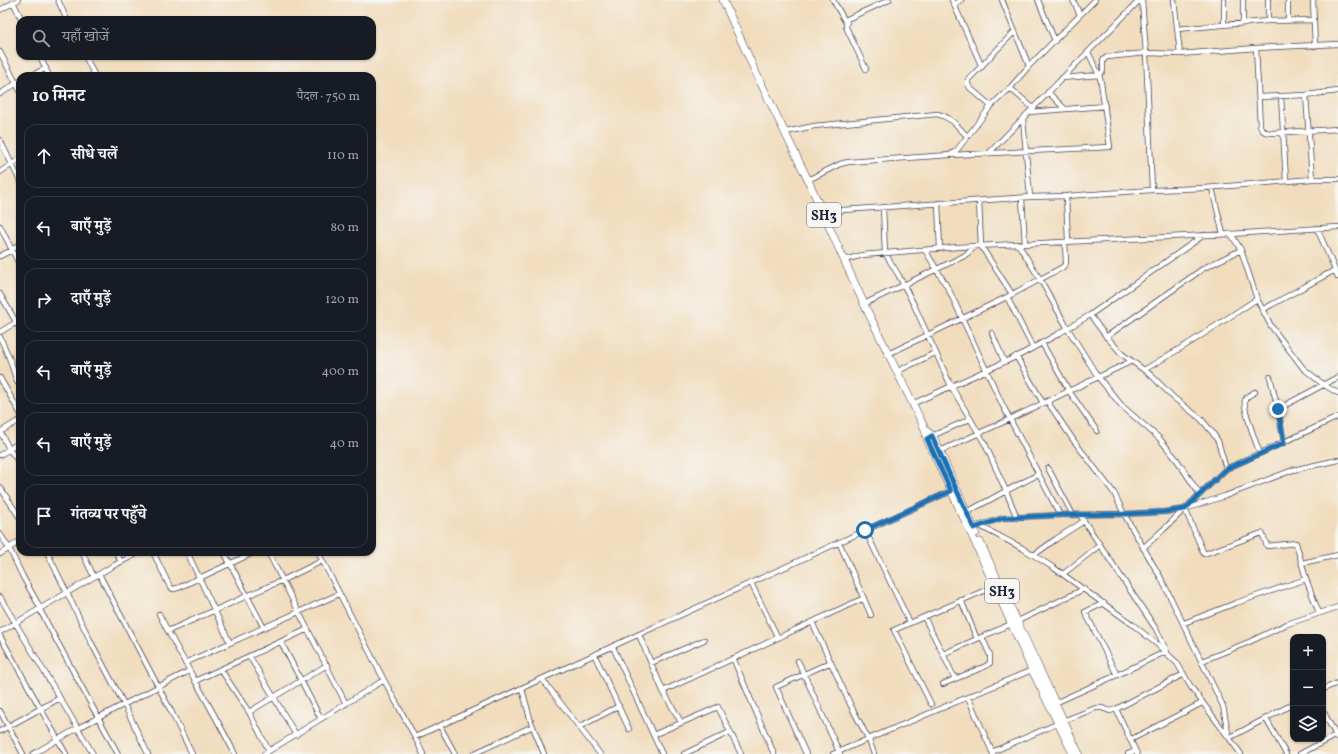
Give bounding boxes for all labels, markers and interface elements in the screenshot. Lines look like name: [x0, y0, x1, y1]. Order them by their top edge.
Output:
search box: [16, 16, 376, 60]
icon: search: [30, 27, 52, 49]
text: यहाँ खोजें: [62, 27, 109, 48]
text: 10 मिनट: [32, 85, 85, 108]
text: पैदल · 750 m: [297, 88, 360, 106]
icon: ahead: [33, 145, 55, 167]
text: सीधे चलें: [71, 145, 118, 166]
text: 110 m: [327, 147, 359, 165]
road number: SH3: [807, 203, 841, 227]
icon: left: [33, 217, 55, 239]
text: बाएँ मुड़ें: [71, 217, 111, 238]
text: 80 m: [330, 219, 359, 237]
icon: right: [33, 289, 55, 311]
text: दाएँ मुड़ें: [71, 289, 111, 310]
text: 120 m: [325, 291, 359, 309]
icon: left: [33, 361, 55, 383]
text: बाएँ मुड़ें: [71, 361, 111, 382]
text: 400 m: [322, 363, 359, 381]
route end: [1269, 400, 1287, 418]
icon: left: [33, 433, 55, 455]
text: बाएँ मुड़ें: [71, 433, 111, 454]
text: 40 m: [330, 435, 359, 453]
icon: arrive: [33, 505, 55, 527]
text: गंतव्य पर पहुँचे: [71, 505, 146, 526]
route start: [856, 521, 874, 539]
road number: SH3: [985, 579, 1019, 603]
map controls: [1290, 634, 1326, 742]
button: +: [1290, 634, 1326, 670]
button: −: [1290, 670, 1326, 706]
button: layers: [1290, 706, 1326, 742]

